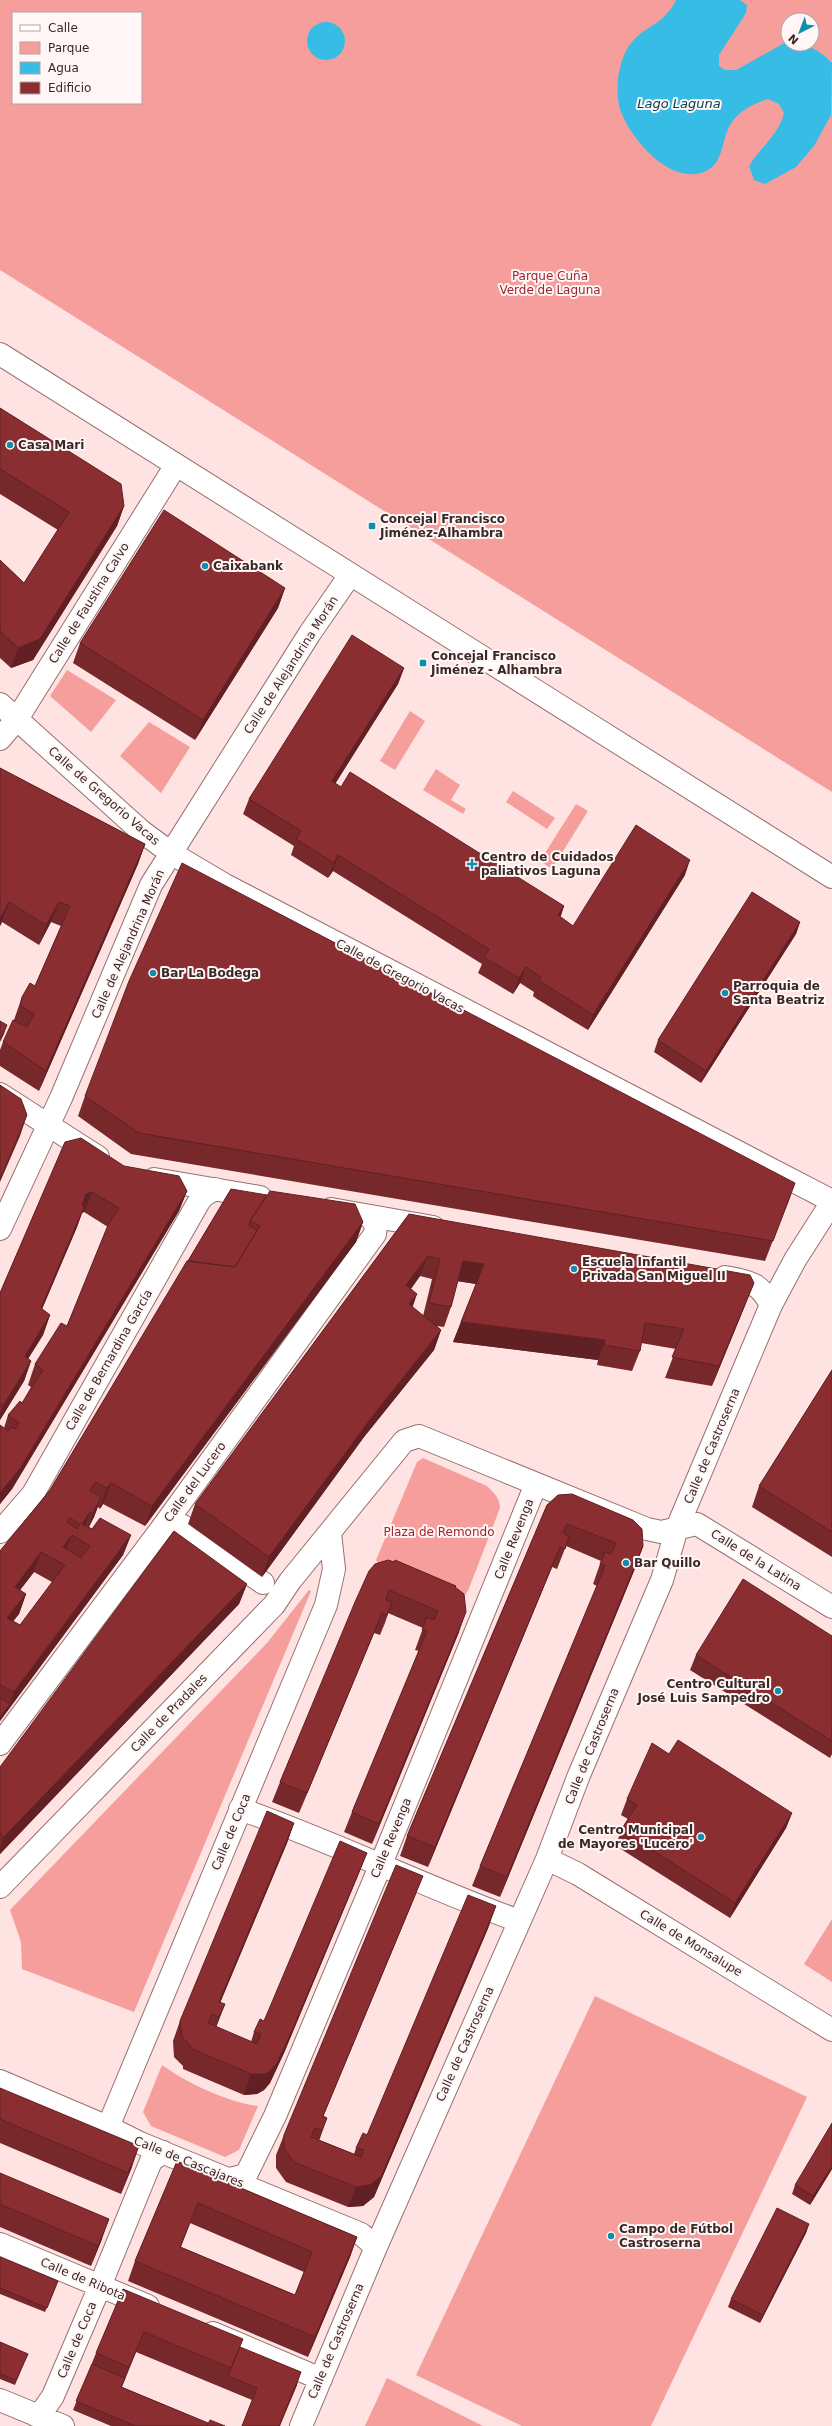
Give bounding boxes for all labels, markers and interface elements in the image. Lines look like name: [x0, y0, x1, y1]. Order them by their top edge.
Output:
legend: [12, 12, 142, 104]
north arrow: [780, 12, 820, 52]
text: Calle: [48, 21, 78, 35]
text: N: [786, 31, 801, 47]
text: Parque: [48, 41, 89, 55]
text: Agua: [48, 61, 79, 75]
text: Edificio: [48, 81, 91, 95]
water label: Lago Laguna: [637, 96, 721, 111]
park label: Parque Cuña Verde de Laguna: [499, 269, 601, 297]
place label: Casa Mari: [18, 438, 84, 452]
marker: Casa Mari: [5, 440, 15, 450]
place label: Concejal Francisco Jiménez-Alhambra: [379, 512, 505, 540]
marker: Concejal Francisco Jiménez-Alhambra: [367, 521, 377, 531]
street label: Calle de Faustina Calvo: [46, 540, 132, 666]
place label: Caixabank: [213, 559, 284, 573]
marker: Caixabank: [200, 561, 210, 571]
street label: Calle de Alejandrina Morán: [241, 593, 341, 737]
place label: Concejal Francisco Jiménez - Alhambra: [430, 649, 562, 677]
marker: Concejal Francisco Jiménez - Alhambra: [418, 658, 428, 668]
street label: Calle de Gregorio Vacas: [45, 744, 163, 848]
place label: Centro de Cuidados paliativos Laguna: [481, 850, 614, 878]
marker: Centro de Cuidados paliativos Laguna: [466, 858, 478, 870]
street label: Calle de Alejandrina Morán: [89, 867, 167, 1021]
street label: Calle de Gregorio Vacas: [334, 936, 466, 1016]
place label: Bar La Bodega: [161, 966, 259, 980]
marker: Bar La Bodega: [148, 968, 158, 978]
place label: Parroquia de Santa Beatriz: [733, 979, 824, 1007]
marker: Parroquia de Santa Beatriz: [720, 988, 730, 998]
place label: Escuela Infantil Privada San Miguel II: [582, 1255, 726, 1283]
marker: Escuela Infantil Privada San Miguel II: [569, 1264, 579, 1274]
street label: Calle de Bernardina García: [63, 1287, 155, 1433]
street label: Calle de Castroserna: [681, 1386, 743, 1506]
street label: Calle del Lucero: [161, 1439, 229, 1525]
street label: Calle Revenga: [491, 1497, 537, 1581]
park label: Plaza de Remondo: [384, 1525, 494, 1539]
street label: Calle de la Latina: [708, 1527, 804, 1593]
place label: Bar Quillo: [634, 1556, 701, 1570]
marker: Bar Quillo: [621, 1558, 631, 1568]
street label: Calle de Pradales: [128, 1671, 210, 1755]
place label: Centro Cultural José Luis Sampedro: [636, 1677, 770, 1705]
street label: Calle de Castroserna: [562, 1686, 622, 1806]
marker: Centro Cultural José Luis Sampedro: [773, 1686, 783, 1696]
street label: Calle de Coca: [209, 1791, 253, 1873]
street label: Calle Revenga: [368, 1796, 414, 1880]
place label: Centro Municipal de Mayores 'Lucero': [558, 1823, 693, 1851]
marker: Centro Municipal de Mayores 'Lucero': [696, 1832, 706, 1842]
street label: Calle de Monsalupe: [637, 1907, 745, 1979]
street label: Calle de Castroserna: [433, 1984, 497, 2104]
street label: Calle de Cascajares: [132, 2134, 246, 2190]
place label: Campo de Fútbol Castroserna: [619, 2222, 733, 2250]
marker: Campo de Fútbol Castroserna: [606, 2231, 616, 2241]
street label: Calle de Ribota: [38, 2255, 128, 2303]
street label: Calle de Castroserna: [305, 2281, 367, 2401]
street label: Calle de Coca: [55, 2299, 99, 2381]

